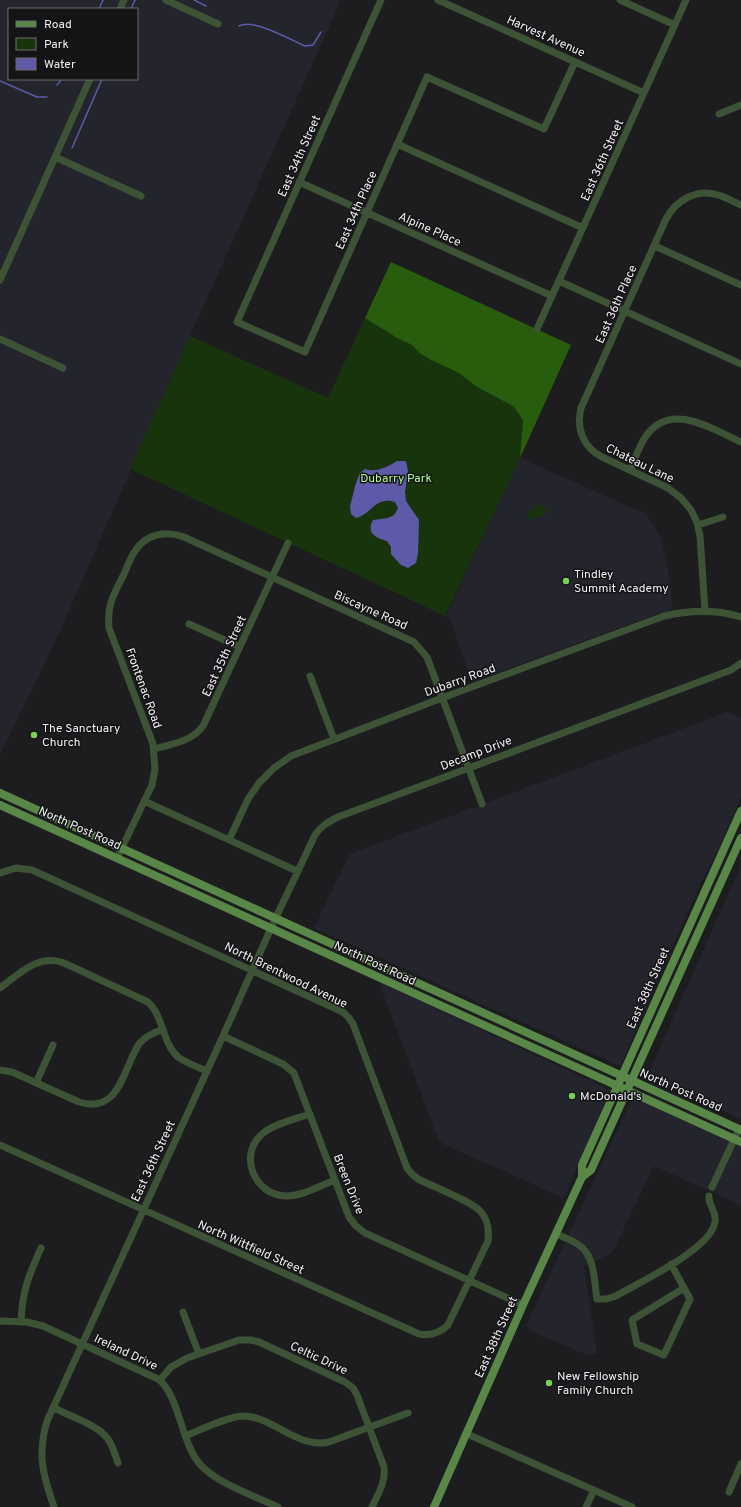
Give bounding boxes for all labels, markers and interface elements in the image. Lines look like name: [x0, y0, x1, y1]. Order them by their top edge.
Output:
legend: [8, 8, 138, 80]
street label: Harvest Avenue: [504, 12, 587, 61]
text: Road: [44, 17, 72, 33]
text: Park: [44, 37, 69, 53]
text: Water: [44, 57, 76, 73]
street label: East 34th Street: [275, 113, 325, 200]
street label: East 36th Street: [578, 117, 628, 204]
street label: East 34th Place: [332, 169, 381, 252]
street label: Alpine Place: [396, 209, 463, 251]
street label: East 36th Place: [592, 263, 641, 346]
street label: Chateau Lane: [603, 440, 676, 487]
park label: Dubarry Park: [360, 471, 432, 487]
place label: Tindley Summit Academy: [574, 567, 669, 597]
marker: Tindley Summit Academy: [561, 576, 571, 586]
street label: Biscayne Road: [331, 588, 410, 634]
street label: East 35th Street: [199, 613, 251, 700]
street label: Frontenac Road: [121, 646, 165, 731]
street label: Dubarry Road: [423, 661, 498, 701]
place label: The Sanctuary Church: [42, 721, 120, 751]
marker: The Sanctuary Church: [29, 730, 39, 740]
street label: Decamp Drive: [438, 733, 514, 775]
street label: North Post Road: [36, 804, 123, 854]
street label: North Post Road: [331, 938, 418, 990]
street label: North Brentwood Avenue: [221, 939, 350, 1013]
street label: East 38th Street: [624, 945, 674, 1032]
street label: North Post Road: [637, 1066, 724, 1116]
place label: McDonald's: [580, 1089, 642, 1105]
marker: McDonald's: [567, 1091, 577, 1101]
street label: East 36th Street: [128, 1118, 180, 1205]
street label: Breen Drive: [329, 1152, 367, 1217]
street label: North Wittfield Street: [195, 1217, 306, 1279]
street label: East 38th Street: [472, 1294, 522, 1381]
street label: Ireland Drive: [91, 1331, 160, 1375]
street label: Celtic Drive: [287, 1339, 350, 1379]
place label: New Fellowship Family Church: [557, 1369, 639, 1399]
marker: New Fellowship Family Church: [544, 1378, 554, 1388]

